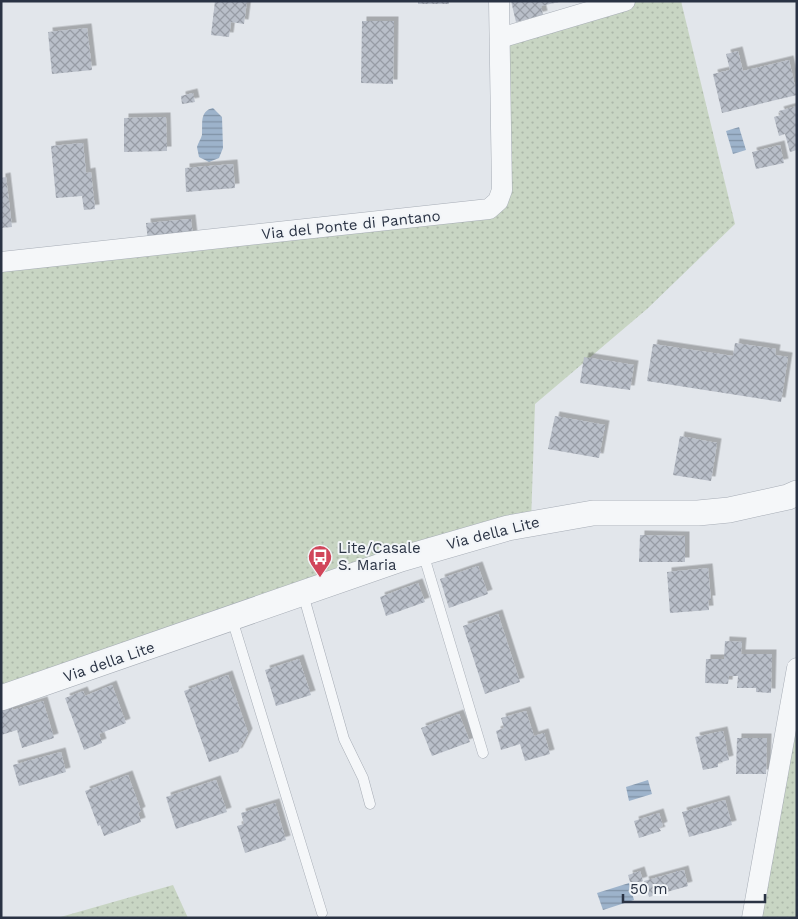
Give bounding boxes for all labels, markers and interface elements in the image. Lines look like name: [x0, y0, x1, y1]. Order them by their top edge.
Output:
street label: Via del Ponte di Pantano: [261, 207, 441, 243]
street label: Via della Lite: [445, 513, 541, 553]
place label: Lite/Casale S. Maria: [338, 539, 421, 574]
bus stop icon: Lite/Casale S. Maria: [307, 544, 333, 578]
street label: Via della Lite: [61, 638, 157, 686]
scale bar: [623, 872, 766, 904]
text: 50 m: [630, 880, 667, 898]

